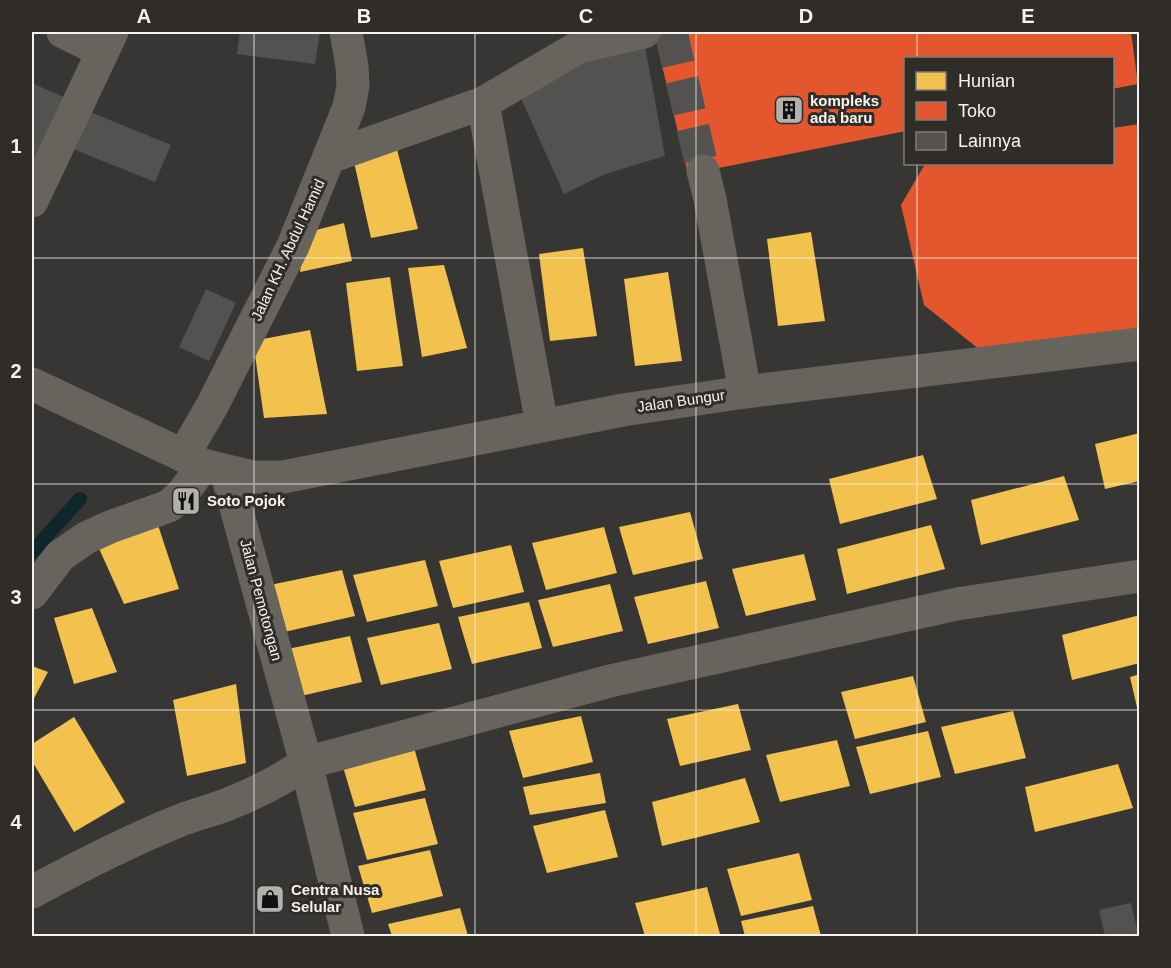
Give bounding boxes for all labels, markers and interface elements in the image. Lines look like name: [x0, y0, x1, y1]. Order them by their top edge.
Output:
text: A: [137, 5, 151, 27]
text: B: [357, 5, 371, 27]
text: C: [579, 5, 593, 27]
text: D: [799, 5, 813, 27]
text: E: [1021, 5, 1035, 27]
legend: [904, 57, 1114, 165]
text: Hunian: [958, 71, 1015, 91]
place label: kompleks ada baru: [810, 92, 879, 126]
building icon: kompleks ada baru: [773, 94, 805, 126]
text: Toko: [958, 101, 996, 121]
text: Lainnya: [958, 131, 1022, 151]
text: 1: [10, 135, 22, 157]
street label: Jalan KH. Abdul Hamid: [247, 176, 328, 323]
text: 2: [10, 360, 22, 382]
street label: Jalan Bungur: [636, 386, 726, 415]
restaurant icon: Soto Pojok: [170, 485, 202, 517]
place label: Soto Pojok: [207, 492, 286, 509]
street label: Jalan Pemotongan: [237, 537, 286, 662]
text: 3: [10, 586, 22, 608]
text: 4: [10, 811, 22, 833]
place label: Centra Nusa Selular: [291, 881, 380, 915]
shop icon: Centra Nusa Selular: [254, 883, 286, 915]

